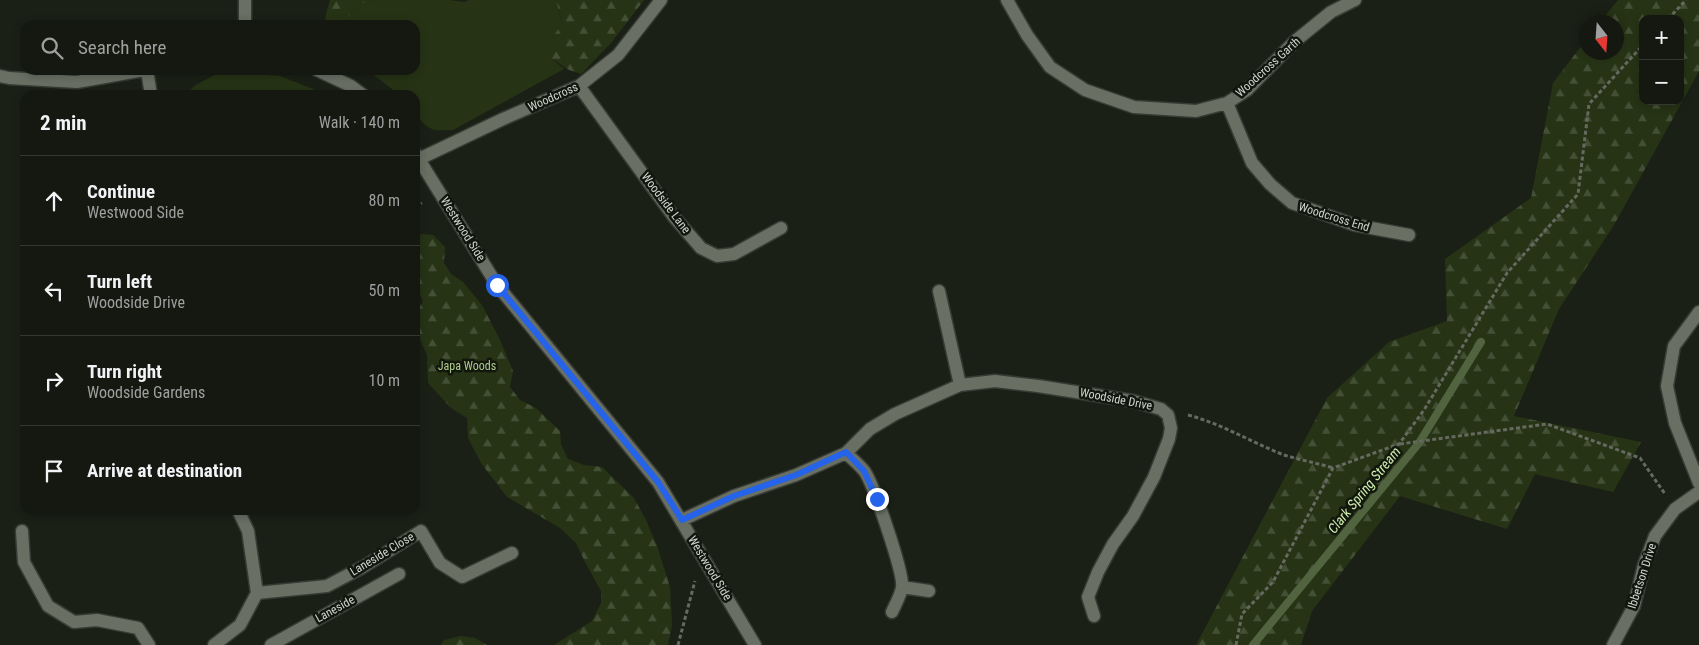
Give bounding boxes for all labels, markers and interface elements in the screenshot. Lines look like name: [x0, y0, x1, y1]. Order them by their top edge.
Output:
north arrow: [1579, 15, 1624, 60]
map controls: [1639, 15, 1684, 105]
button: +: [1639, 15, 1684, 60]
search box: [20, 20, 420, 75]
icon: search: [38, 34, 66, 62]
street label: Woodcross Garth: [1233, 34, 1303, 100]
text: Search here: [78, 36, 166, 59]
button: −: [1639, 60, 1684, 105]
street label: Woodcross: [526, 80, 580, 114]
text: 2 min: [40, 111, 87, 135]
text: Walk · 140 m: [319, 113, 400, 132]
street label: Woodside Lane: [639, 170, 694, 236]
text: Continue: [87, 180, 155, 203]
icon: ahead: [40, 187, 68, 215]
text: 80 m: [368, 191, 400, 210]
street label: Westwood Side: [438, 194, 488, 264]
street label: Woodcross End: [1297, 200, 1371, 234]
text: Westwood Side: [87, 203, 184, 222]
text: Turn left: [87, 270, 152, 293]
route start: [486, 274, 509, 297]
icon: left: [40, 277, 68, 305]
text: 50 m: [368, 281, 400, 300]
text: Woodside Drive: [87, 293, 185, 312]
park label: Japa Woods: [438, 359, 496, 373]
text: Turn right: [87, 360, 162, 383]
icon: right: [40, 367, 68, 395]
text: 10 m: [368, 371, 400, 390]
text: Woodside Gardens: [87, 383, 205, 402]
street label: Woodside Drive: [1079, 385, 1154, 413]
water label: Clark Spring Stream: [1324, 444, 1404, 536]
icon: arrive: [40, 457, 68, 485]
text: Arrive at destination: [87, 459, 242, 482]
route end: [866, 488, 889, 511]
street label: Laneside Close: [347, 529, 417, 579]
street label: Westwood Side: [685, 533, 735, 603]
street label: Ibbetson Drive: [1625, 541, 1659, 611]
street label: Laneside: [313, 592, 357, 625]

